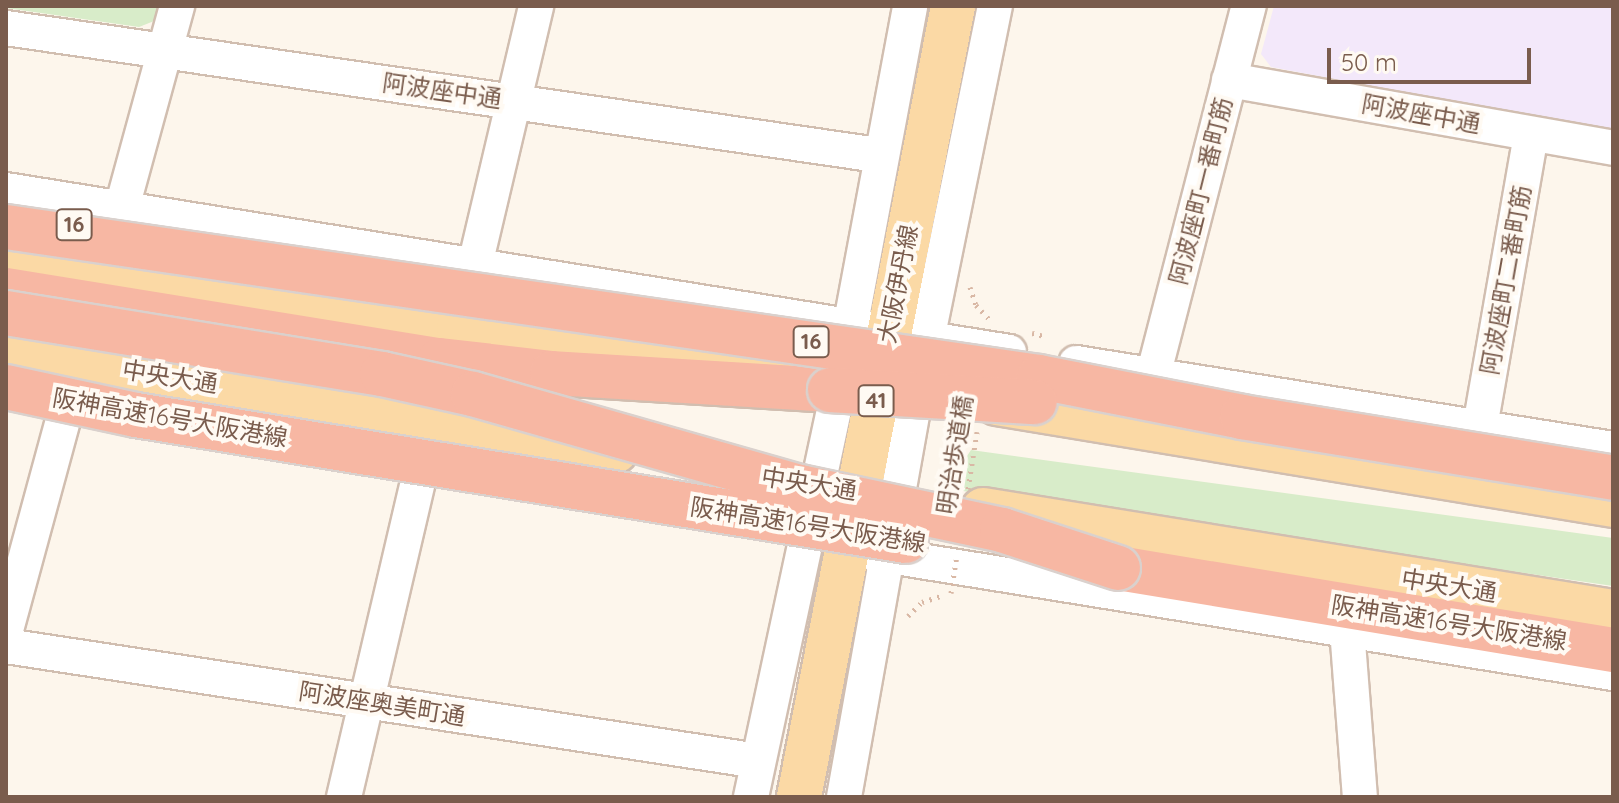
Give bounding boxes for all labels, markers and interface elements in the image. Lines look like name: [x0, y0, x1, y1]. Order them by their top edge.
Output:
scale bar: [1331, 32, 1535, 82]
text: 50 m: [1341, 47, 1397, 77]
street label: 阿波座中通: [381, 68, 503, 114]
street label: 阿波座中通: [1359, 89, 1483, 139]
street label: 阿波座町一番町筋: [1164, 94, 1238, 288]
street label: 阿波座町二番町筋: [1475, 183, 1537, 377]
road number: 16: [54, 207, 94, 243]
street label: 大阪伊丹線: [872, 222, 924, 346]
road number: 16: [791, 324, 831, 360]
street label: 中央大通: [120, 355, 220, 399]
street label: 阪神高速16号大阪港線: [50, 383, 290, 453]
road number: 41: [856, 383, 896, 419]
street label: 明治歩道橋: [931, 393, 979, 517]
street label: 中央大通: [759, 462, 859, 506]
street label: 阪神高速16号大阪港線: [688, 492, 928, 558]
street label: 中央大通: [1399, 564, 1499, 608]
street label: 阪神高速16号大阪港線: [1329, 590, 1569, 656]
street label: 阿波座奥美町通: [297, 677, 467, 731]

